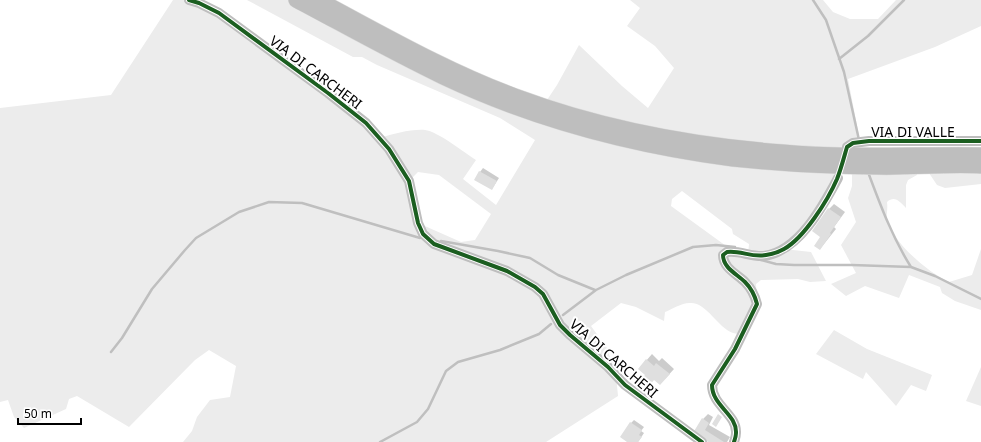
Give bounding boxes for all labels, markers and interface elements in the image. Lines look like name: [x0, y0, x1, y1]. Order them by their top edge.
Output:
street label: VIA DI CARCHERI: [266, 31, 366, 113]
street label: VIA DI VALLE: [871, 122, 955, 141]
street label: VIA DI CARCHERI: [566, 314, 662, 402]
scale bar: [18, 400, 81, 426]
text: 50 m: [24, 405, 52, 422]

